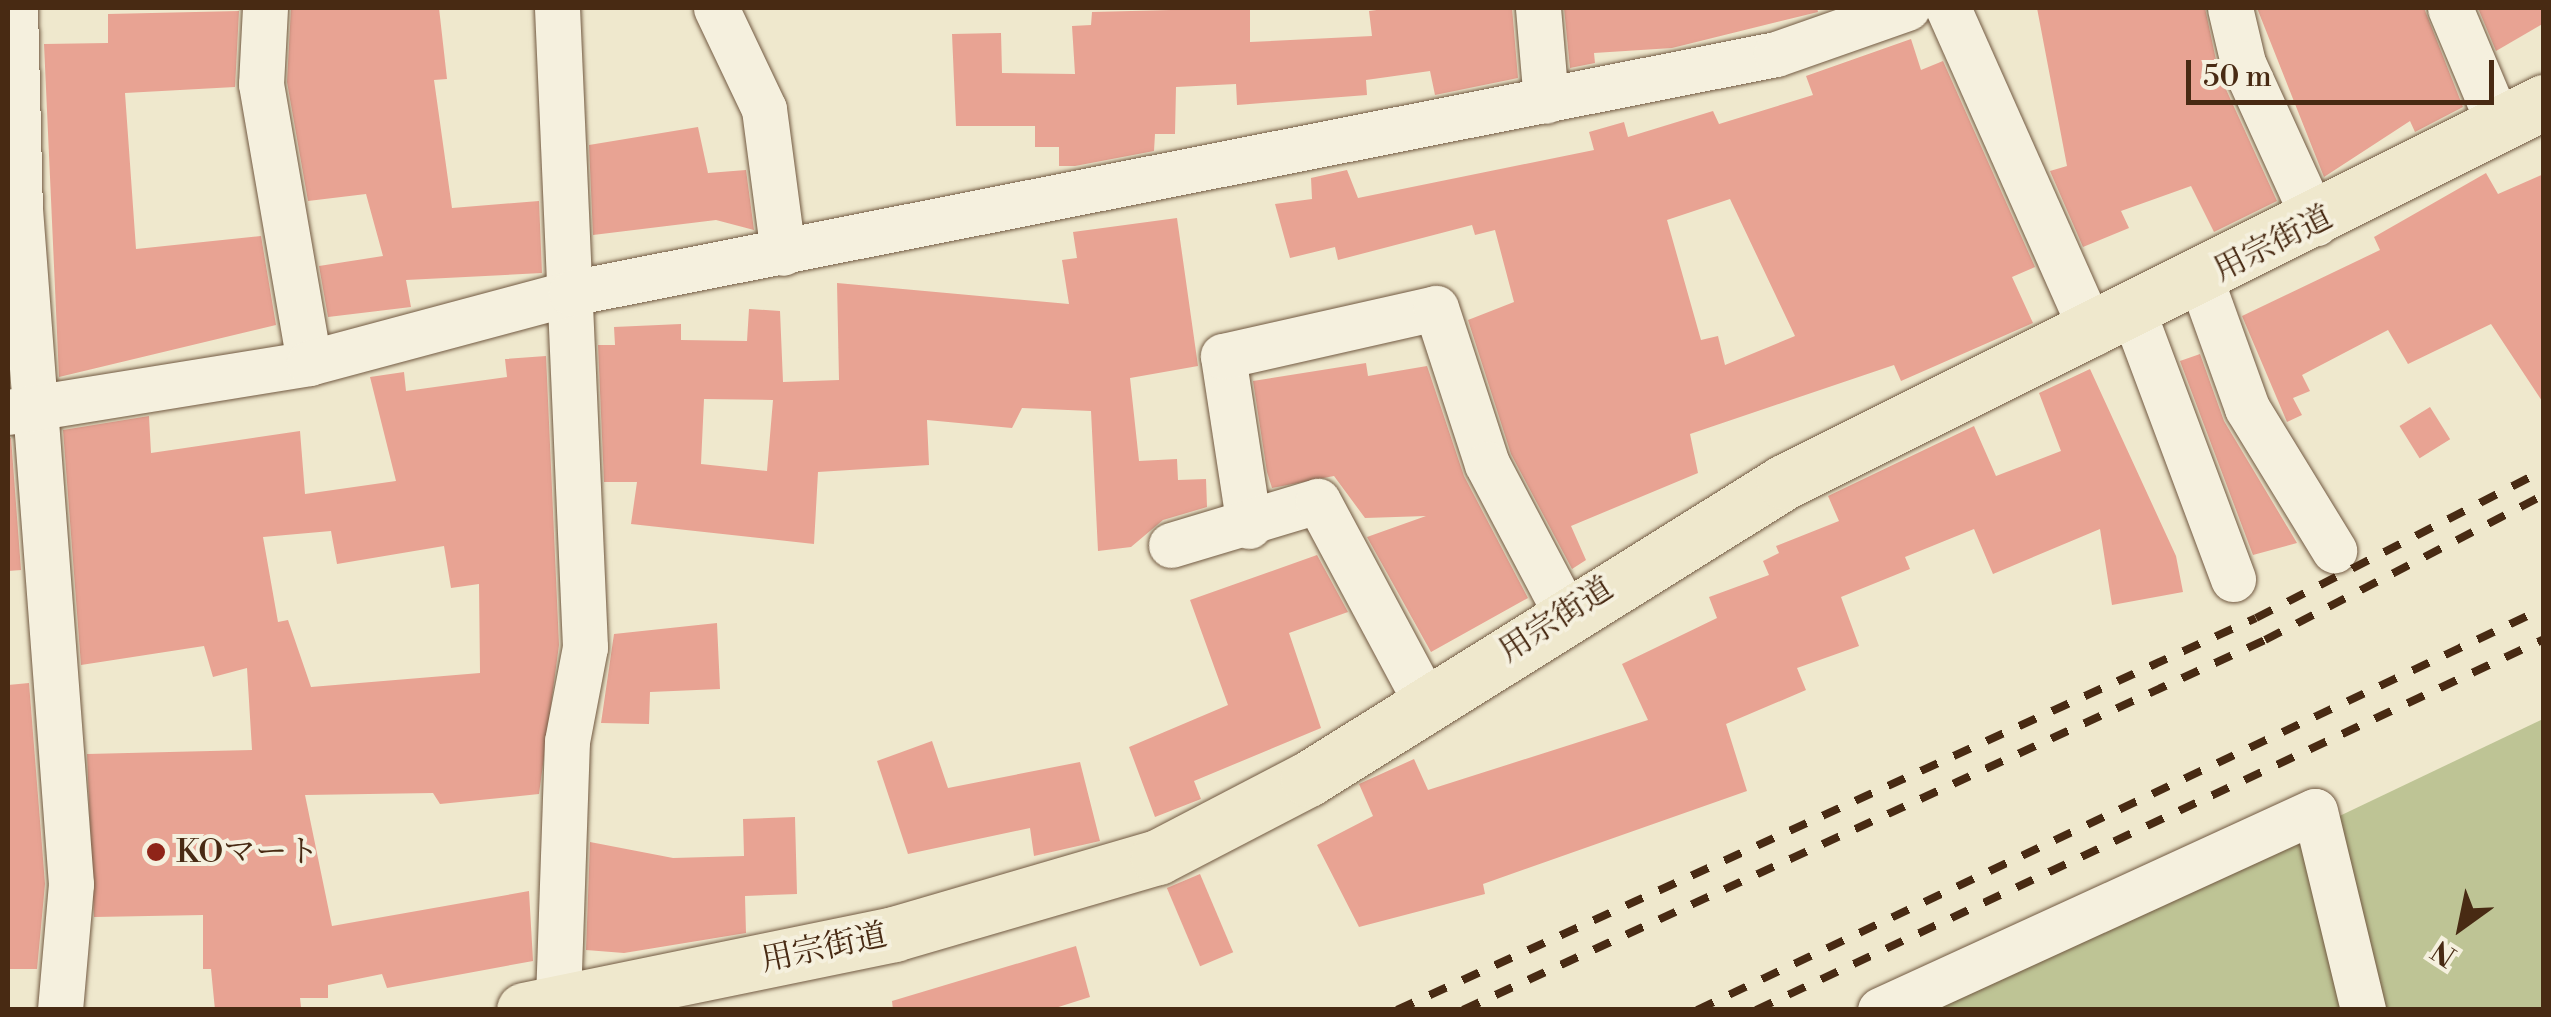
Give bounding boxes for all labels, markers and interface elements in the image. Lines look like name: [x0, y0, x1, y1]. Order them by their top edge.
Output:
scale bar: [2191, 40, 2498, 102]
text: 50 m: [2203, 58, 2272, 96]
street label: 用宗街道: [2207, 198, 2339, 290]
street label: 用宗街道: [1492, 569, 1620, 671]
place label: KOマート: [176, 833, 319, 871]
marker: KOマート: [145, 841, 167, 863]
north arrow: [2411, 877, 2511, 977]
street label: 用宗街道: [757, 916, 891, 980]
text: N: [2426, 932, 2463, 973]

